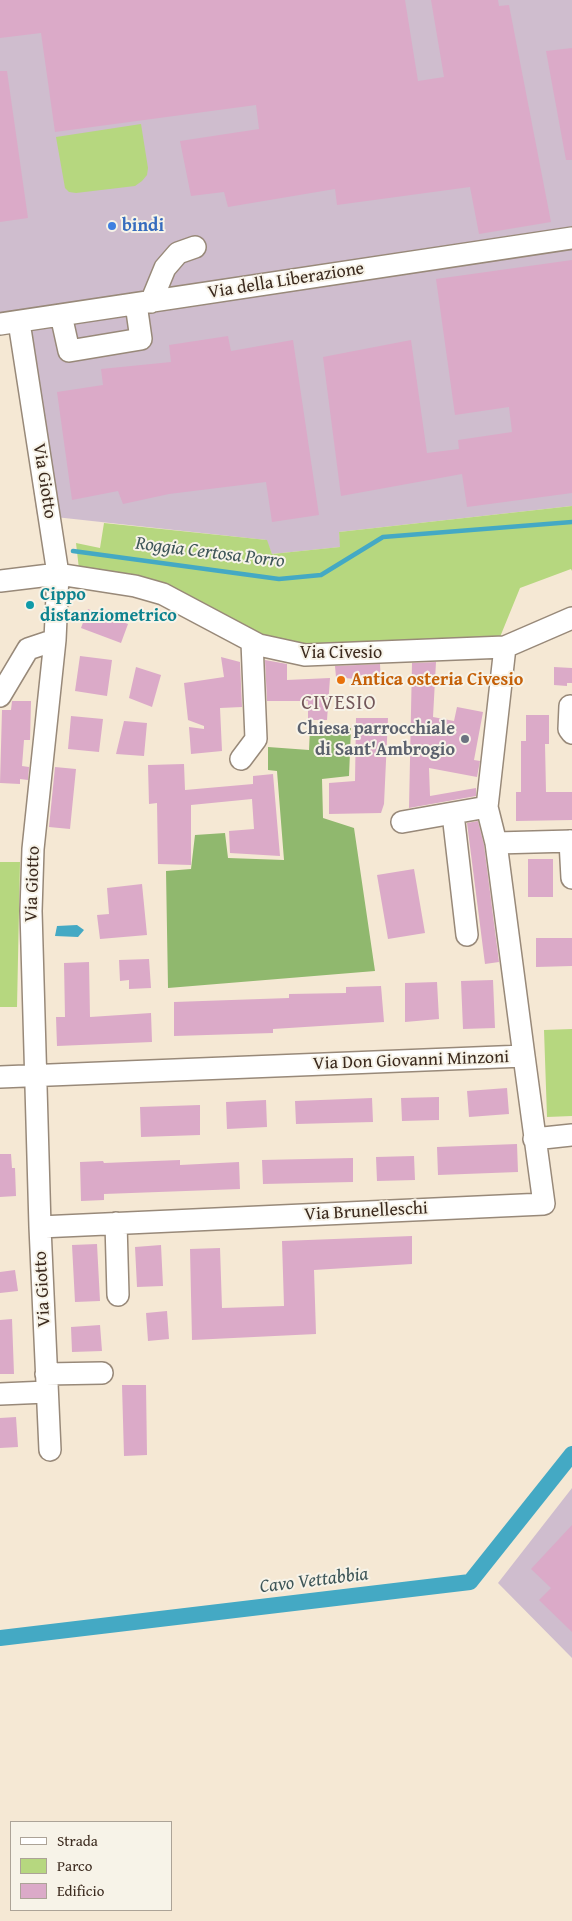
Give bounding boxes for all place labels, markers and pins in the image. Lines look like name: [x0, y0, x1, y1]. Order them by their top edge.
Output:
place label: bindi: [122, 215, 164, 237]
marker: bindi: [106, 220, 118, 232]
place label: Cippo distanziometrico: [40, 584, 177, 626]
marker: Cippo distanziometrico: [24, 599, 36, 611]
place label: Antica osteria Civesio: [351, 669, 523, 691]
marker: Antica osteria Civesio: [335, 674, 347, 686]
place label: Chiesa parrocchiale di Sant'Ambrogio: [297, 718, 455, 761]
marker: Chiesa parrocchiale di Sant'Ambrogio: [459, 733, 471, 745]

